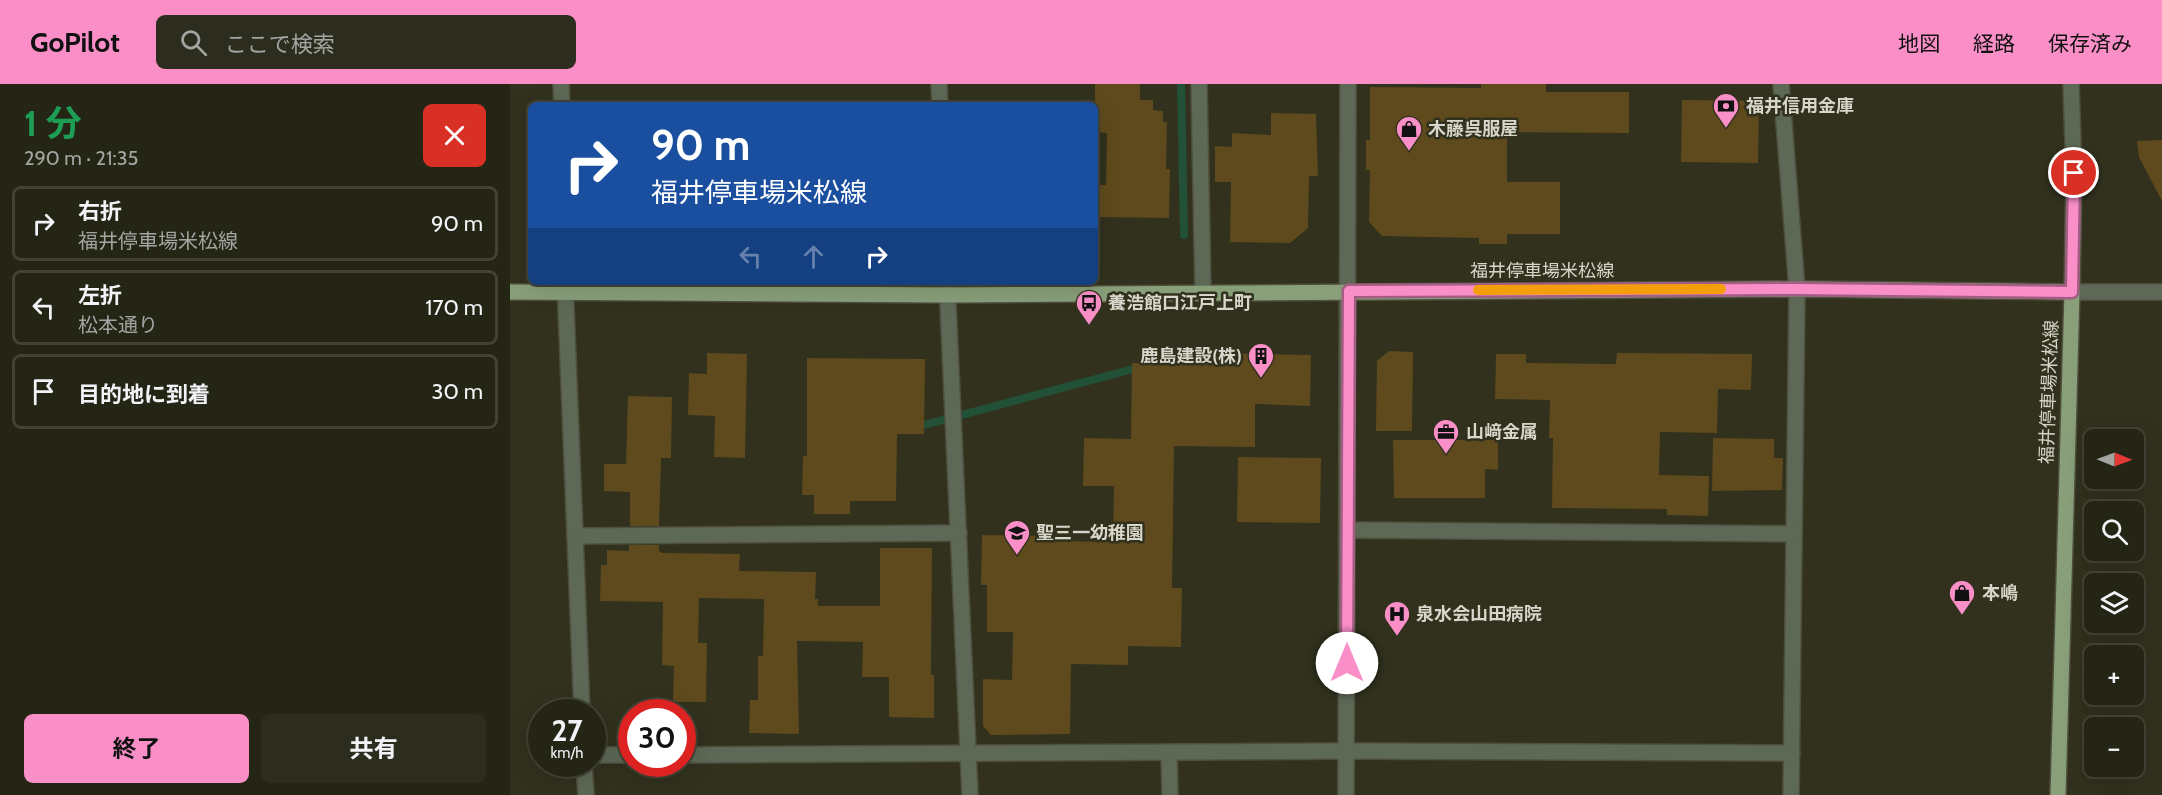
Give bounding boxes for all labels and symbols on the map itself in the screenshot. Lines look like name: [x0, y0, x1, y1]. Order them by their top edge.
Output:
bank icon: 福井信用金庫: [1711, 91, 1741, 129]
place label: 福井信用金庫: [1746, 95, 1854, 117]
shop icon: 木藤呉服屋: [1394, 114, 1424, 152]
place label: 木藤呉服屋: [1428, 118, 1518, 140]
pin: [2048, 147, 2099, 198]
street label: 福井停車場米松線: [1470, 260, 1614, 282]
bus stop icon: 養浩館口江戸上町: [1074, 288, 1104, 326]
place label: 養浩館口江戸上町: [1108, 292, 1252, 314]
street label: 福井停車場米松線: [2035, 320, 2063, 464]
building icon: 鹿島建設(株): [1246, 341, 1276, 379]
place label: 鹿島建設(株): [1140, 345, 1242, 367]
office icon: 山﨑金属: [1431, 417, 1461, 455]
place label: 山﨑金属: [1466, 421, 1538, 443]
north arrow: [2084, 429, 2144, 489]
school or university icon: 聖三一幼稚園: [1002, 518, 1032, 556]
place label: 聖三一幼稚園: [1036, 522, 1144, 544]
shop icon: 本嶋: [1947, 578, 1977, 616]
place label: 本嶋: [1982, 582, 2018, 604]
hospital icon: 泉水会山田病院: [1382, 599, 1412, 637]
place label: 泉水会山田病院: [1416, 603, 1542, 625]
position arrow: [1315, 631, 1379, 695]
speed limit sign: 30: [618, 699, 696, 777]

